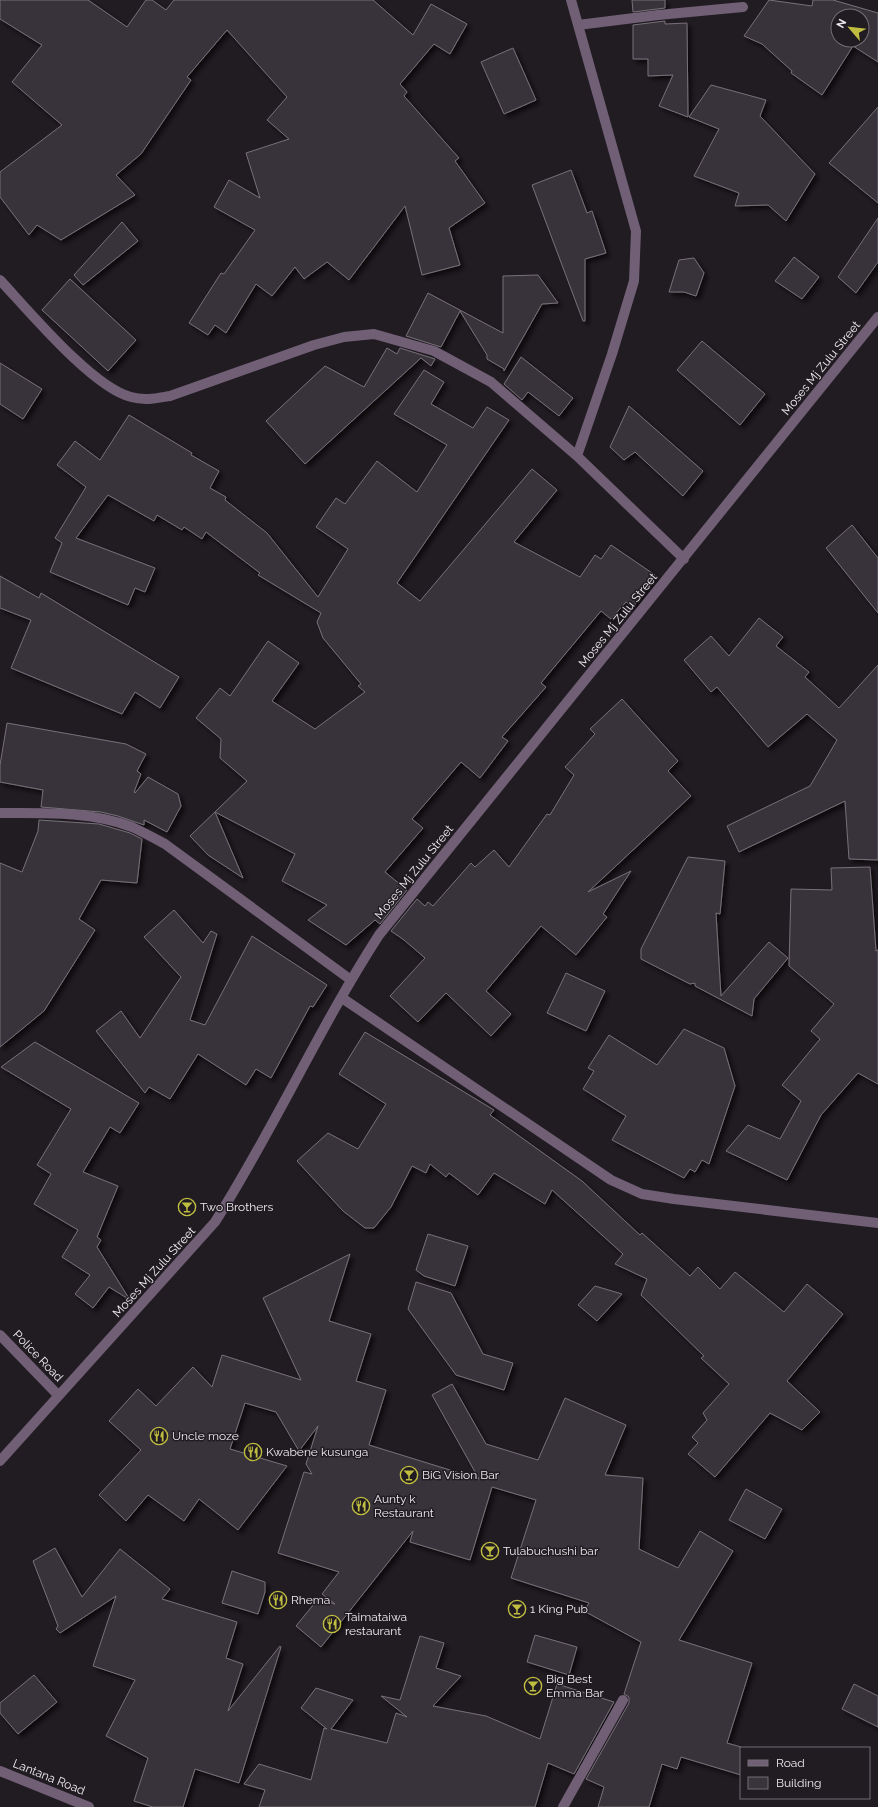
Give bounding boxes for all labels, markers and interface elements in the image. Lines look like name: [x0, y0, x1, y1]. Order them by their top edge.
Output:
north arrow: [830, 8, 870, 48]
text: N: [834, 17, 849, 30]
street label: Moses Mj Zulu Street: [779, 318, 863, 418]
street label: Moses Mj Zulu Street: [576, 570, 660, 670]
street label: Moses Mj Zulu Street: [372, 822, 456, 922]
bar icon: Two Brothers: [177, 1197, 197, 1217]
place label: Two Brothers: [200, 1200, 273, 1214]
street label: Moses Mj Zulu Street: [110, 1224, 198, 1320]
street label: Police Road: [10, 1327, 66, 1385]
restaurant icon: Uncle moze: [149, 1426, 169, 1446]
place label: Uncle moze: [172, 1429, 239, 1443]
restaurant icon: Kwabene kusunga: [243, 1442, 263, 1462]
place label: Kwabene kusunga: [266, 1445, 368, 1459]
bar icon: BiG Vision Bar: [399, 1465, 419, 1485]
place label: BiG Vision Bar: [422, 1468, 500, 1482]
place label: Aunty k Restaurant: [374, 1492, 434, 1520]
restaurant icon: Aunty k Restaurant: [351, 1496, 371, 1516]
bar icon: Tulabuchushi bar: [480, 1541, 500, 1561]
place label: Tulabuchushi bar: [503, 1544, 599, 1558]
restaurant icon: Rhema: [268, 1590, 288, 1610]
place label: Rhema: [291, 1593, 330, 1607]
bar icon: 1 King Pub: [507, 1599, 527, 1619]
place label: 1 King Pub: [530, 1602, 588, 1616]
place label: Taimataiwa restaurant: [345, 1610, 407, 1638]
restaurant icon: Taimataiwa restaurant: [322, 1614, 342, 1634]
place label: Big Best Emma Bar: [546, 1672, 604, 1700]
bar icon: Big Best Emma Bar: [523, 1676, 543, 1696]
legend: [740, 1747, 870, 1799]
street label: Lantana Road: [11, 1756, 87, 1798]
text: Road: [776, 1756, 805, 1770]
text: Building: [776, 1776, 822, 1790]

